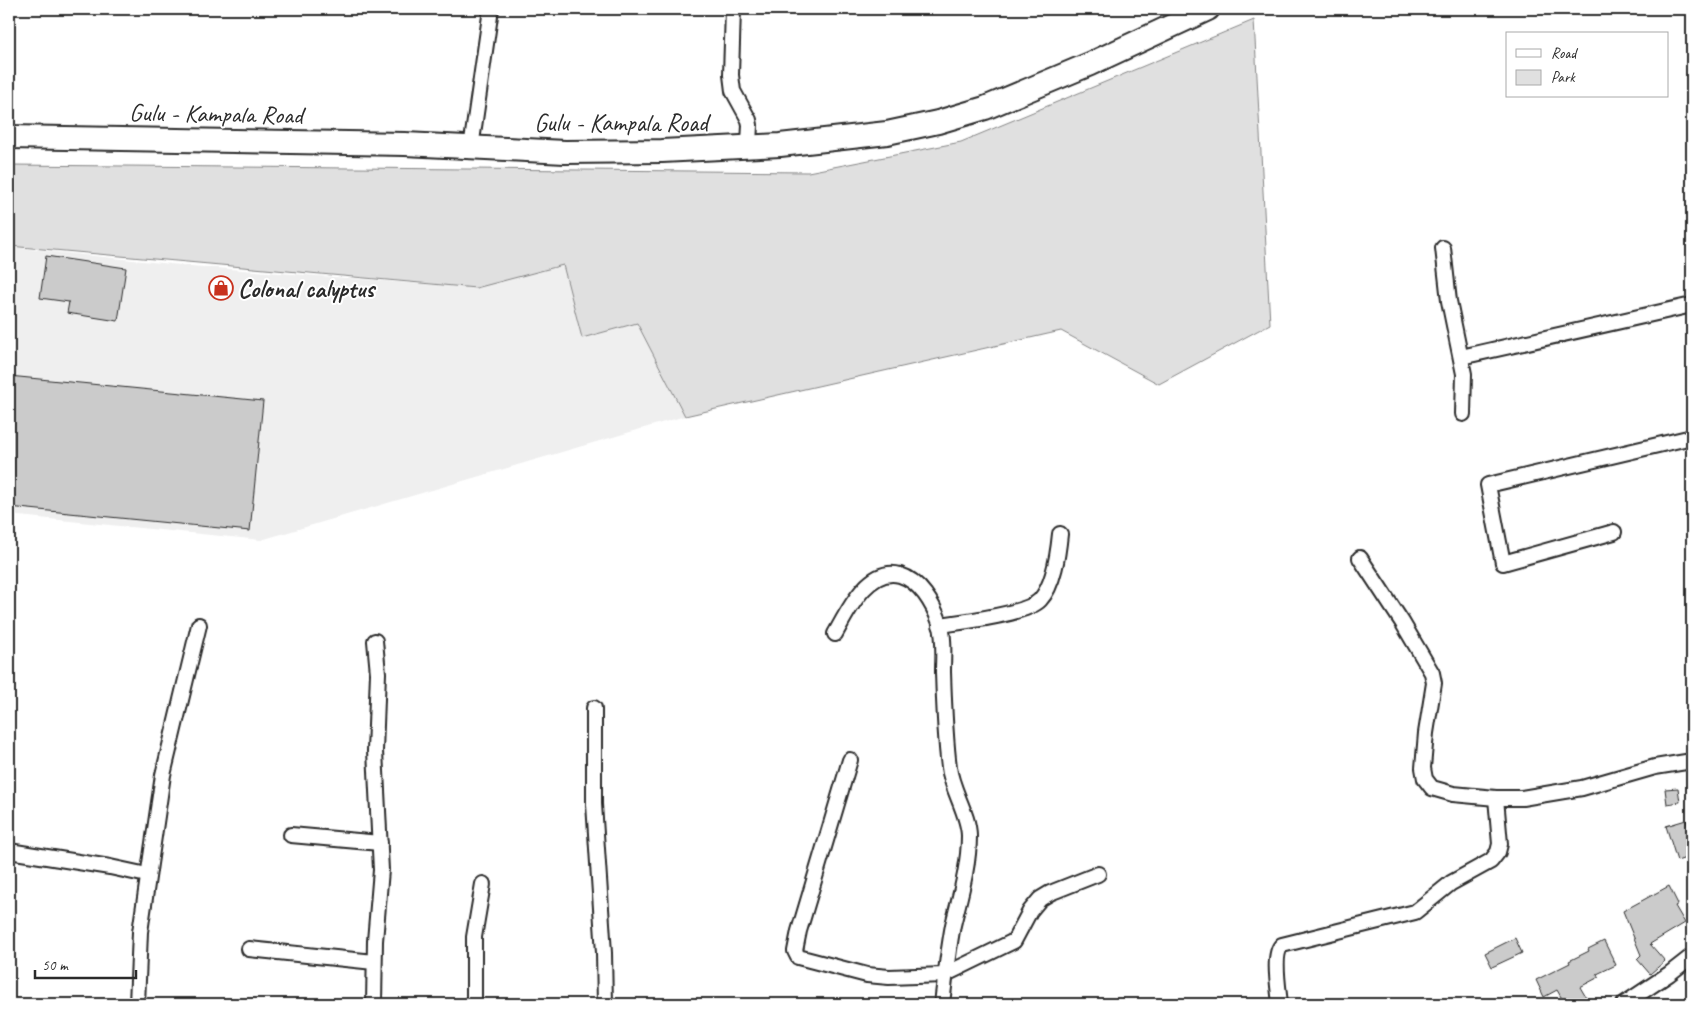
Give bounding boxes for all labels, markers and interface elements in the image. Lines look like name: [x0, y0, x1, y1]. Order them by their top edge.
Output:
legend: [1506, 32, 1668, 98]
text: Road: [1551, 44, 1578, 63]
text: Park: [1551, 68, 1576, 87]
street label: Gulu - Kampala Road: [129, 96, 307, 132]
street label: Gulu - Kampala Road: [534, 107, 712, 139]
place label: Colonal calyptus: [238, 273, 376, 305]
shop icon: Colonal calyptus: [208, 275, 234, 301]
scale bar: [35, 948, 136, 980]
text: 50 m: [42, 956, 69, 975]

